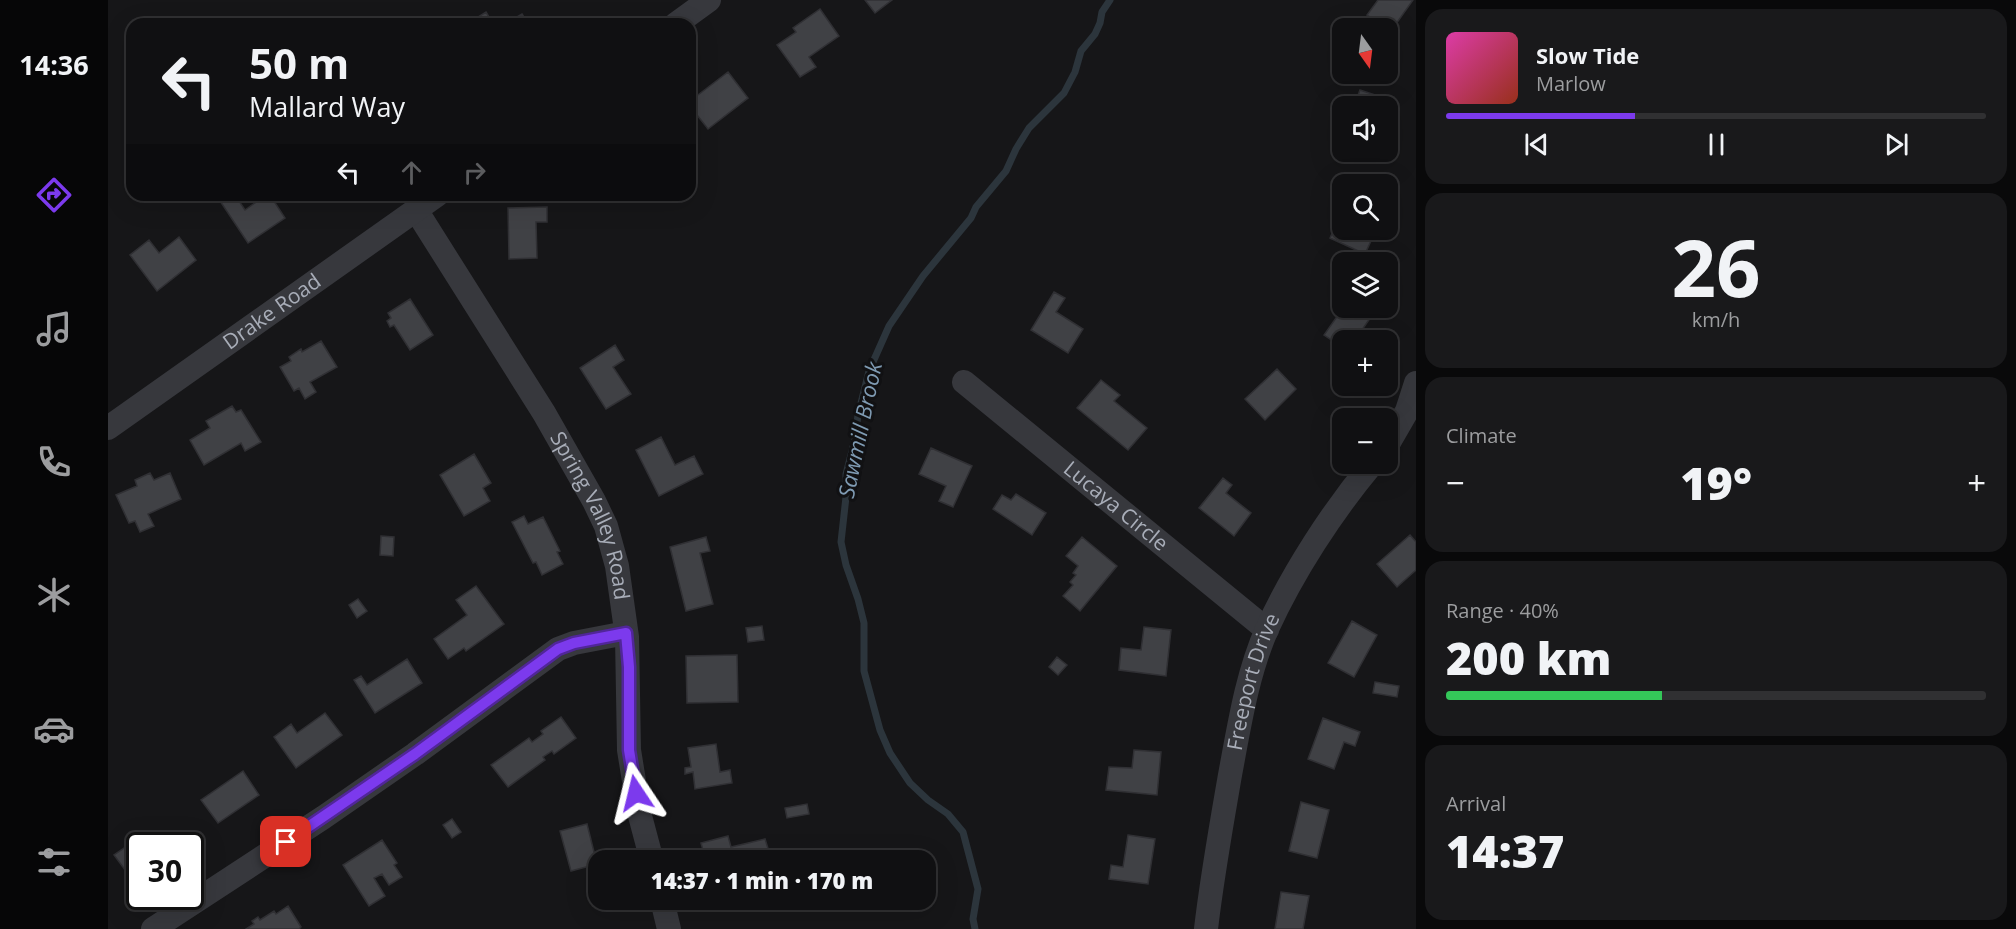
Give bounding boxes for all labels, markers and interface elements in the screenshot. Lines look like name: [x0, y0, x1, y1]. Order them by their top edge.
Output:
north arrow: [1332, 18, 1398, 84]
map controls: [1332, 18, 1398, 474]
text: 50 m: [249, 34, 349, 91]
text: Slow Tide: [1536, 40, 1639, 70]
icon: left: [150, 42, 228, 120]
text: 14:36: [19, 46, 89, 83]
text: Marlow: [1536, 70, 1606, 97]
text: Mallard Way: [249, 88, 405, 125]
button: sound: [1332, 96, 1398, 162]
icon: previous: [1520, 128, 1553, 161]
icon: pause: [1700, 128, 1733, 161]
icon: next: [1880, 128, 1913, 161]
icon: left: [332, 156, 365, 189]
icon: ahead: [395, 156, 428, 189]
icon: right: [458, 156, 491, 189]
icon: directions: [33, 174, 75, 216]
button: search: [1332, 174, 1398, 240]
text: 26: [1671, 214, 1761, 320]
button: layers: [1332, 252, 1398, 318]
street label: Drake Road: [217, 267, 326, 355]
text: km/h: [1692, 306, 1740, 333]
icon: music: [33, 308, 75, 350]
button: +: [1332, 330, 1398, 396]
water label: Sawmill Brook: [830, 358, 888, 501]
button: −: [1332, 408, 1398, 474]
text: Climate: [1446, 422, 1517, 449]
street label: Spring Valley Road: [544, 426, 637, 601]
icon: phone: [33, 441, 75, 483]
text: 19°: [1680, 452, 1752, 513]
street label: Lucaya Circle: [1058, 454, 1175, 557]
text: −: [1446, 460, 1465, 505]
text: +: [1967, 460, 1986, 505]
icon: climate: [33, 574, 75, 616]
text: Range · 40%: [1446, 597, 1559, 624]
street label: Freeport Drive: [1220, 608, 1285, 753]
text: 200 km: [1446, 627, 1611, 688]
icon: car: [33, 708, 75, 750]
position arrow: [604, 761, 668, 825]
text: Arrival: [1446, 790, 1506, 817]
pin: [260, 816, 311, 867]
text: 14:37: [1446, 820, 1564, 881]
icon: arrive: [269, 825, 302, 858]
speed limit sign: 30: [126, 832, 204, 910]
icon: filters: [33, 841, 75, 883]
text: 14:37 · 1 min · 170 m: [651, 865, 873, 895]

